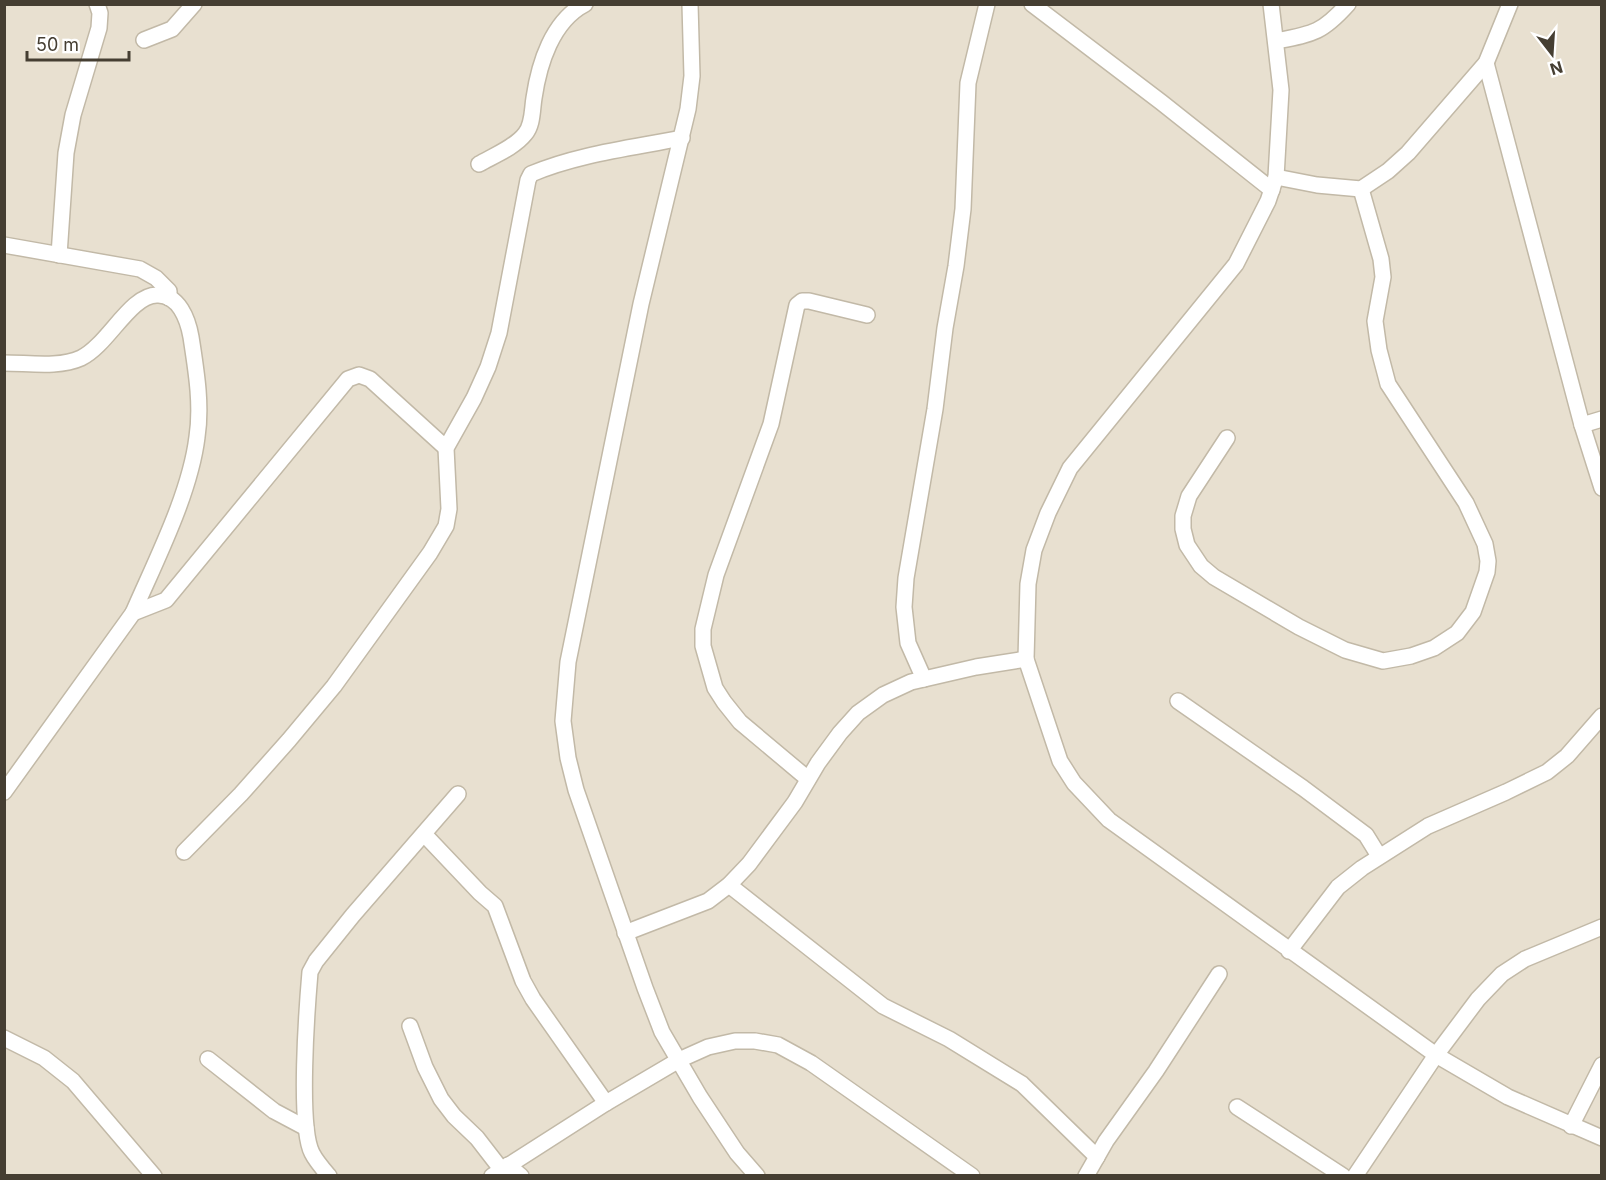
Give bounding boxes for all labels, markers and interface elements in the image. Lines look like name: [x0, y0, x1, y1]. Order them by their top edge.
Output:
scale bar: [27, 24, 129, 62]
north arrow: [1522, 24, 1582, 84]
text: 50 m: [36, 34, 79, 55]
text: N: [1548, 57, 1565, 80]

